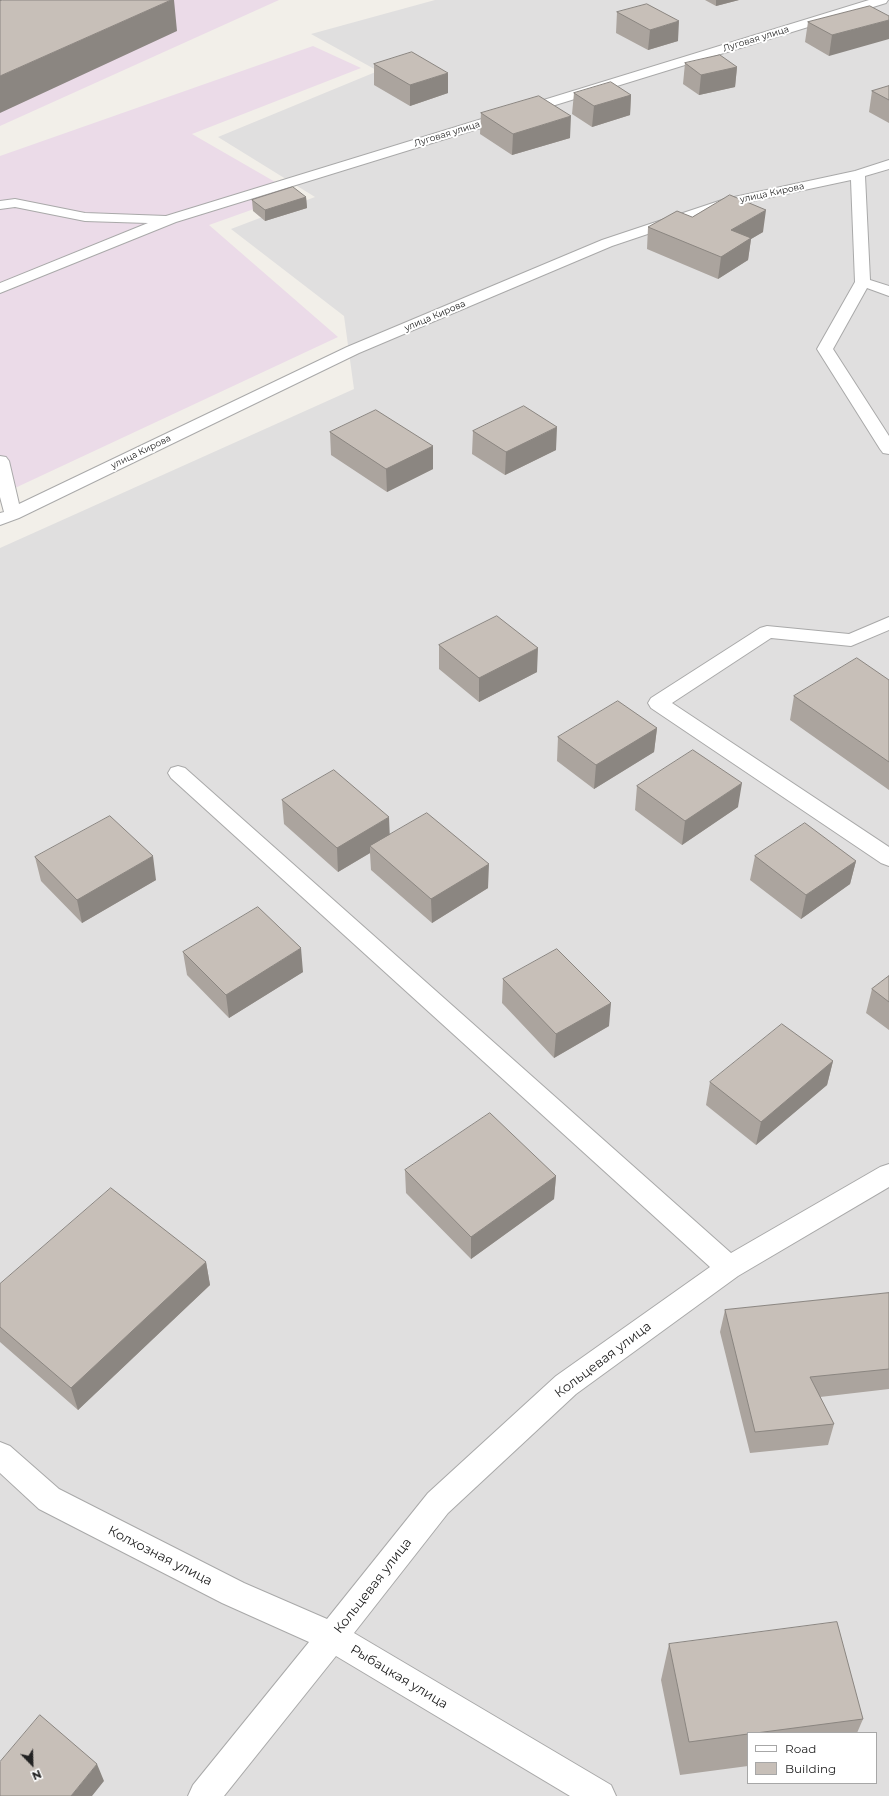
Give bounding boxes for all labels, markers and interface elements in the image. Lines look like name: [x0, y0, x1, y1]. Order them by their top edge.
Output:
street label: Луговая улица: [722, 24, 790, 54]
street label: Луговая улица: [413, 119, 481, 149]
street label: улица Кирова: [739, 181, 805, 205]
street label: улица Кирова: [403, 298, 467, 334]
street label: улица Кирова: [109, 433, 173, 471]
street label: Кольцевая улица: [552, 1319, 654, 1401]
street label: Колхозная улица: [105, 1523, 215, 1589]
street label: Кольцевая улица: [331, 1535, 415, 1637]
street label: Рыбацкая улица: [347, 1642, 451, 1712]
legend: [747, 1732, 877, 1784]
text: Road: [785, 1741, 816, 1756]
north arrow: [12, 1744, 52, 1784]
text: Building: [785, 1761, 836, 1776]
text: N: [30, 1767, 44, 1783]

